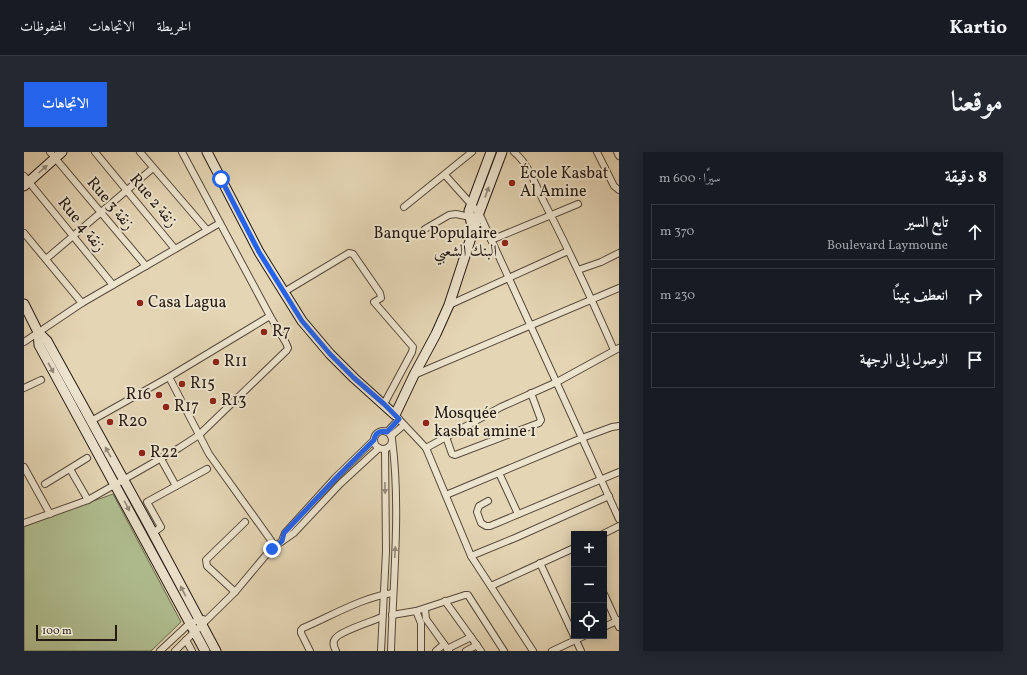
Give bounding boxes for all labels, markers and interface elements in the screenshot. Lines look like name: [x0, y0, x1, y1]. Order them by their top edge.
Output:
text: Kartio: [949, 15, 1007, 41]
text: المحفوظات: [20, 18, 66, 37]
text: الاتجاهات: [88, 18, 135, 37]
text: الخريطة: [157, 18, 191, 37]
button: الاتجاهات: [24, 82, 107, 127]
text: موقعنا: [951, 84, 1003, 123]
place label: École Kasbat Al Amine: [520, 163, 609, 203]
one-way arrow: [38, 164, 48, 173]
text: 8 دقيقة: [945, 166, 987, 189]
street label: Rue 2 زنقة: [124, 169, 182, 233]
route start: [212, 170, 230, 188]
text: سيرًا · 600 m: [659, 170, 721, 188]
street label: Rue 3 زنقة: [81, 173, 139, 235]
marker: École Kasbat Al Amine: [507, 178, 517, 188]
one-way arrow: [484, 186, 490, 198]
street label: Rue 4 زنقة: [52, 193, 110, 257]
text: تابع السير: [906, 213, 948, 234]
icon: ahead: [964, 221, 986, 243]
place label: Banque Populaire البنك الشعبي: [373, 223, 497, 266]
text: 370 m: [660, 223, 694, 241]
text: Boulevard Laymoune: [827, 237, 948, 255]
marker: Banque Populaire البنك الشعبي: [500, 238, 510, 248]
icon: right: [964, 285, 986, 307]
text: انعطف يمينًا: [893, 286, 948, 307]
text: 230 m: [660, 287, 695, 305]
place label: Casa Lagua: [148, 292, 227, 314]
marker: Casa Lagua: [135, 298, 145, 308]
place label: R7: [272, 321, 291, 343]
marker: R7: [259, 327, 269, 337]
icon: arrive: [964, 349, 986, 371]
text: الوصول إلى الوجهة: [860, 350, 948, 371]
place label: R11: [224, 351, 247, 373]
marker: R11: [211, 357, 221, 367]
one-way arrow: [48, 362, 55, 373]
place label: R15: [190, 373, 215, 395]
marker: R15: [177, 379, 187, 389]
place label: R16: [126, 384, 151, 406]
marker: R16: [154, 390, 164, 400]
place label: R13: [221, 390, 246, 412]
place label: R17: [174, 396, 199, 418]
marker: R13: [208, 396, 218, 406]
marker: R17: [161, 402, 171, 412]
place label: Mosquée kasbat amine 1: [434, 403, 536, 443]
place label: R20: [118, 411, 147, 433]
marker: R20: [105, 417, 115, 427]
marker: Mosquée kasbat amine 1: [421, 418, 431, 428]
place label: R22: [150, 442, 178, 464]
one-way arrow: [105, 446, 111, 458]
marker: R22: [137, 448, 147, 458]
one-way arrow: [382, 482, 388, 495]
one-way arrow: [124, 500, 130, 512]
map controls: [571, 531, 607, 639]
button: +: [571, 531, 607, 567]
route end: [263, 540, 281, 558]
one-way arrow: [392, 545, 398, 558]
button: −: [571, 567, 607, 603]
one-way arrow: [180, 585, 187, 597]
button: locate: [571, 603, 607, 639]
scale bar: [36, 623, 117, 642]
text: 100 m: [42, 624, 72, 639]

